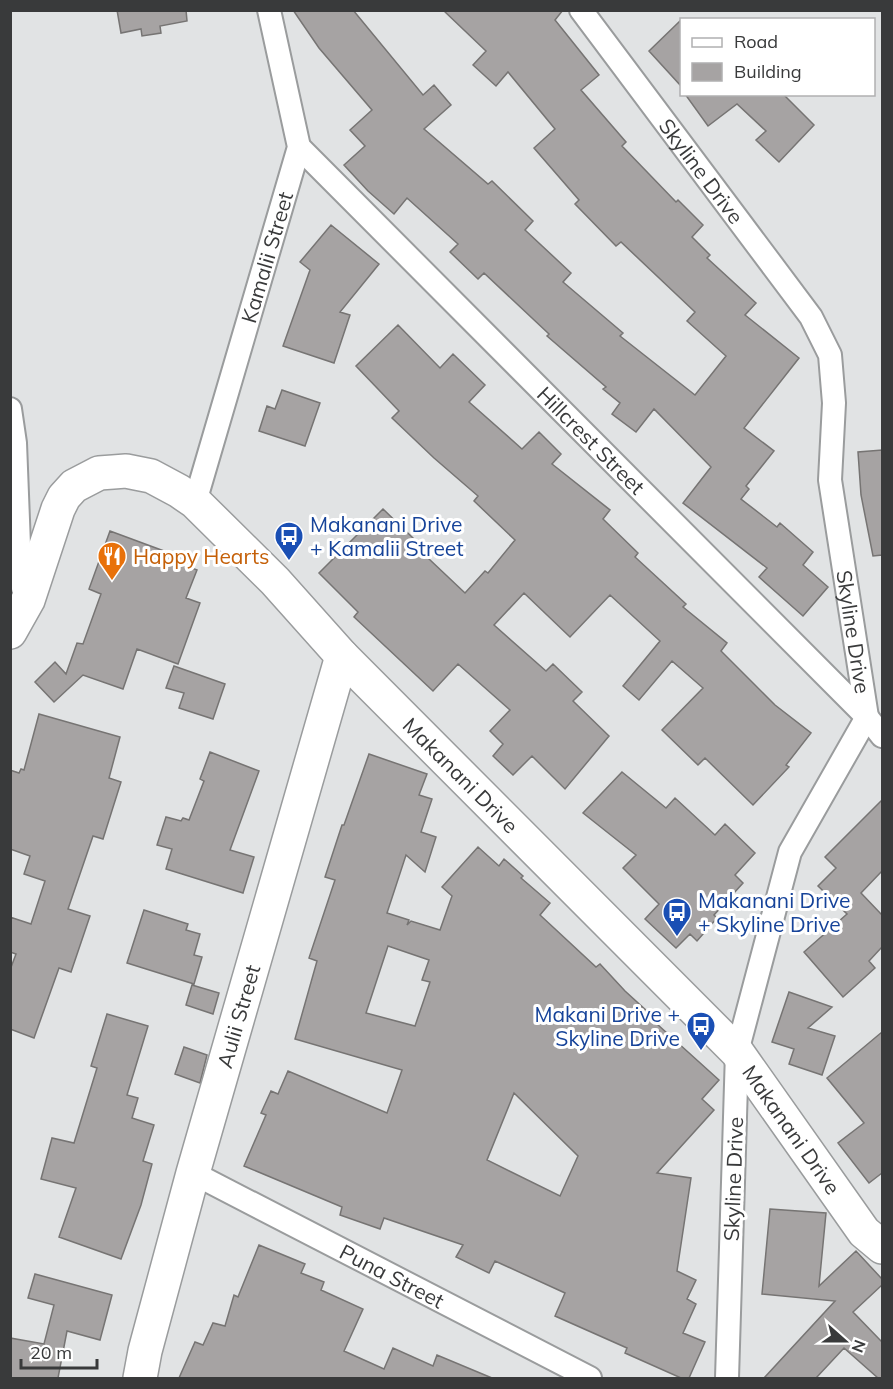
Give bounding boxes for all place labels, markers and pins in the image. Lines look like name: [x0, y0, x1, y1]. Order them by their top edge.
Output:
place label: Makanani Drive + Kamalii Street: [310, 511, 464, 561]
bus stop icon: Makanani Drive + Kamalii Street: [273, 520, 305, 562]
restaurant icon: Happy Hearts: [96, 540, 128, 582]
place label: Happy Hearts: [133, 543, 269, 569]
place label: Makanani Drive + Skyline Drive: [698, 887, 850, 937]
bus stop icon: Makanani Drive + Skyline Drive: [661, 896, 693, 938]
place label: Makani Drive + Skyline Drive: [534, 1001, 680, 1051]
bus stop icon: Makani Drive + Skyline Drive: [685, 1010, 717, 1052]

